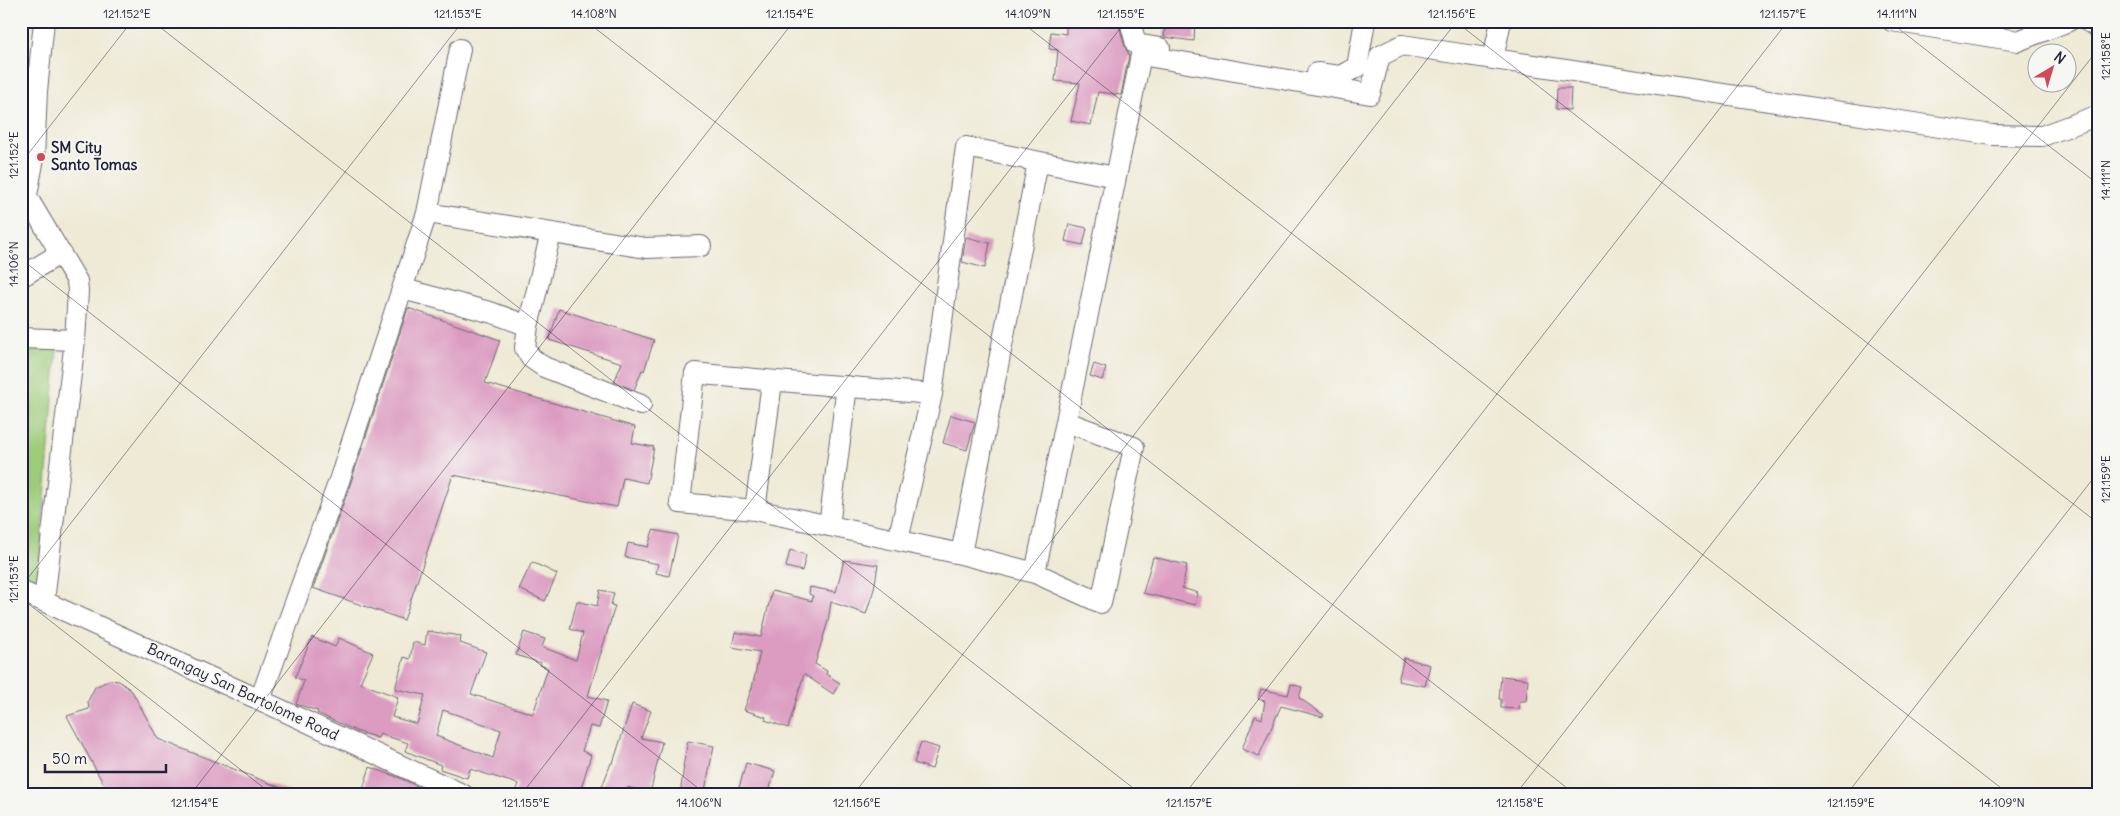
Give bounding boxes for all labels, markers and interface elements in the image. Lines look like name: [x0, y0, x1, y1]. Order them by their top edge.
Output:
text: 121.152°E: [103, 6, 151, 21]
text: 121.153°E: [434, 6, 482, 21]
text: 14.108°N: [571, 6, 617, 21]
text: 121.154°E: [766, 6, 814, 21]
text: 14.109°N: [1005, 6, 1051, 21]
text: 121.155°E: [1097, 6, 1145, 21]
text: 121.156°E: [1428, 6, 1476, 21]
text: 121.157°E: [1760, 6, 1806, 21]
text: 14.111°N: [1877, 6, 1917, 21]
text: 121.158°E: [2098, 32, 2113, 80]
north arrow: [2028, 42, 2078, 92]
text: N: [2051, 48, 2069, 68]
text: 121.152°E: [6, 131, 21, 179]
place label: SM City Santo Tomas: [51, 138, 138, 174]
marker: SM City Santo Tomas: [35, 151, 47, 163]
text: 14.111°N: [2098, 160, 2113, 200]
text: 14.106°N: [6, 241, 21, 287]
text: 121.159°E: [2098, 455, 2113, 503]
text: 121.153°E: [6, 555, 21, 603]
street label: Barangay San Bartolome Road: [144, 639, 342, 744]
scale bar: [45, 741, 166, 773]
text: 50 m: [52, 749, 87, 768]
text: 121.154°E: [171, 795, 219, 810]
text: 121.155°E: [502, 795, 550, 810]
text: 14.106°N: [676, 795, 722, 810]
text: 121.156°E: [833, 795, 881, 810]
text: 121.157°E: [1166, 795, 1212, 810]
text: 121.158°E: [1496, 795, 1544, 810]
text: 121.159°E: [1827, 795, 1875, 810]
text: 14.109°N: [1979, 795, 2025, 810]

